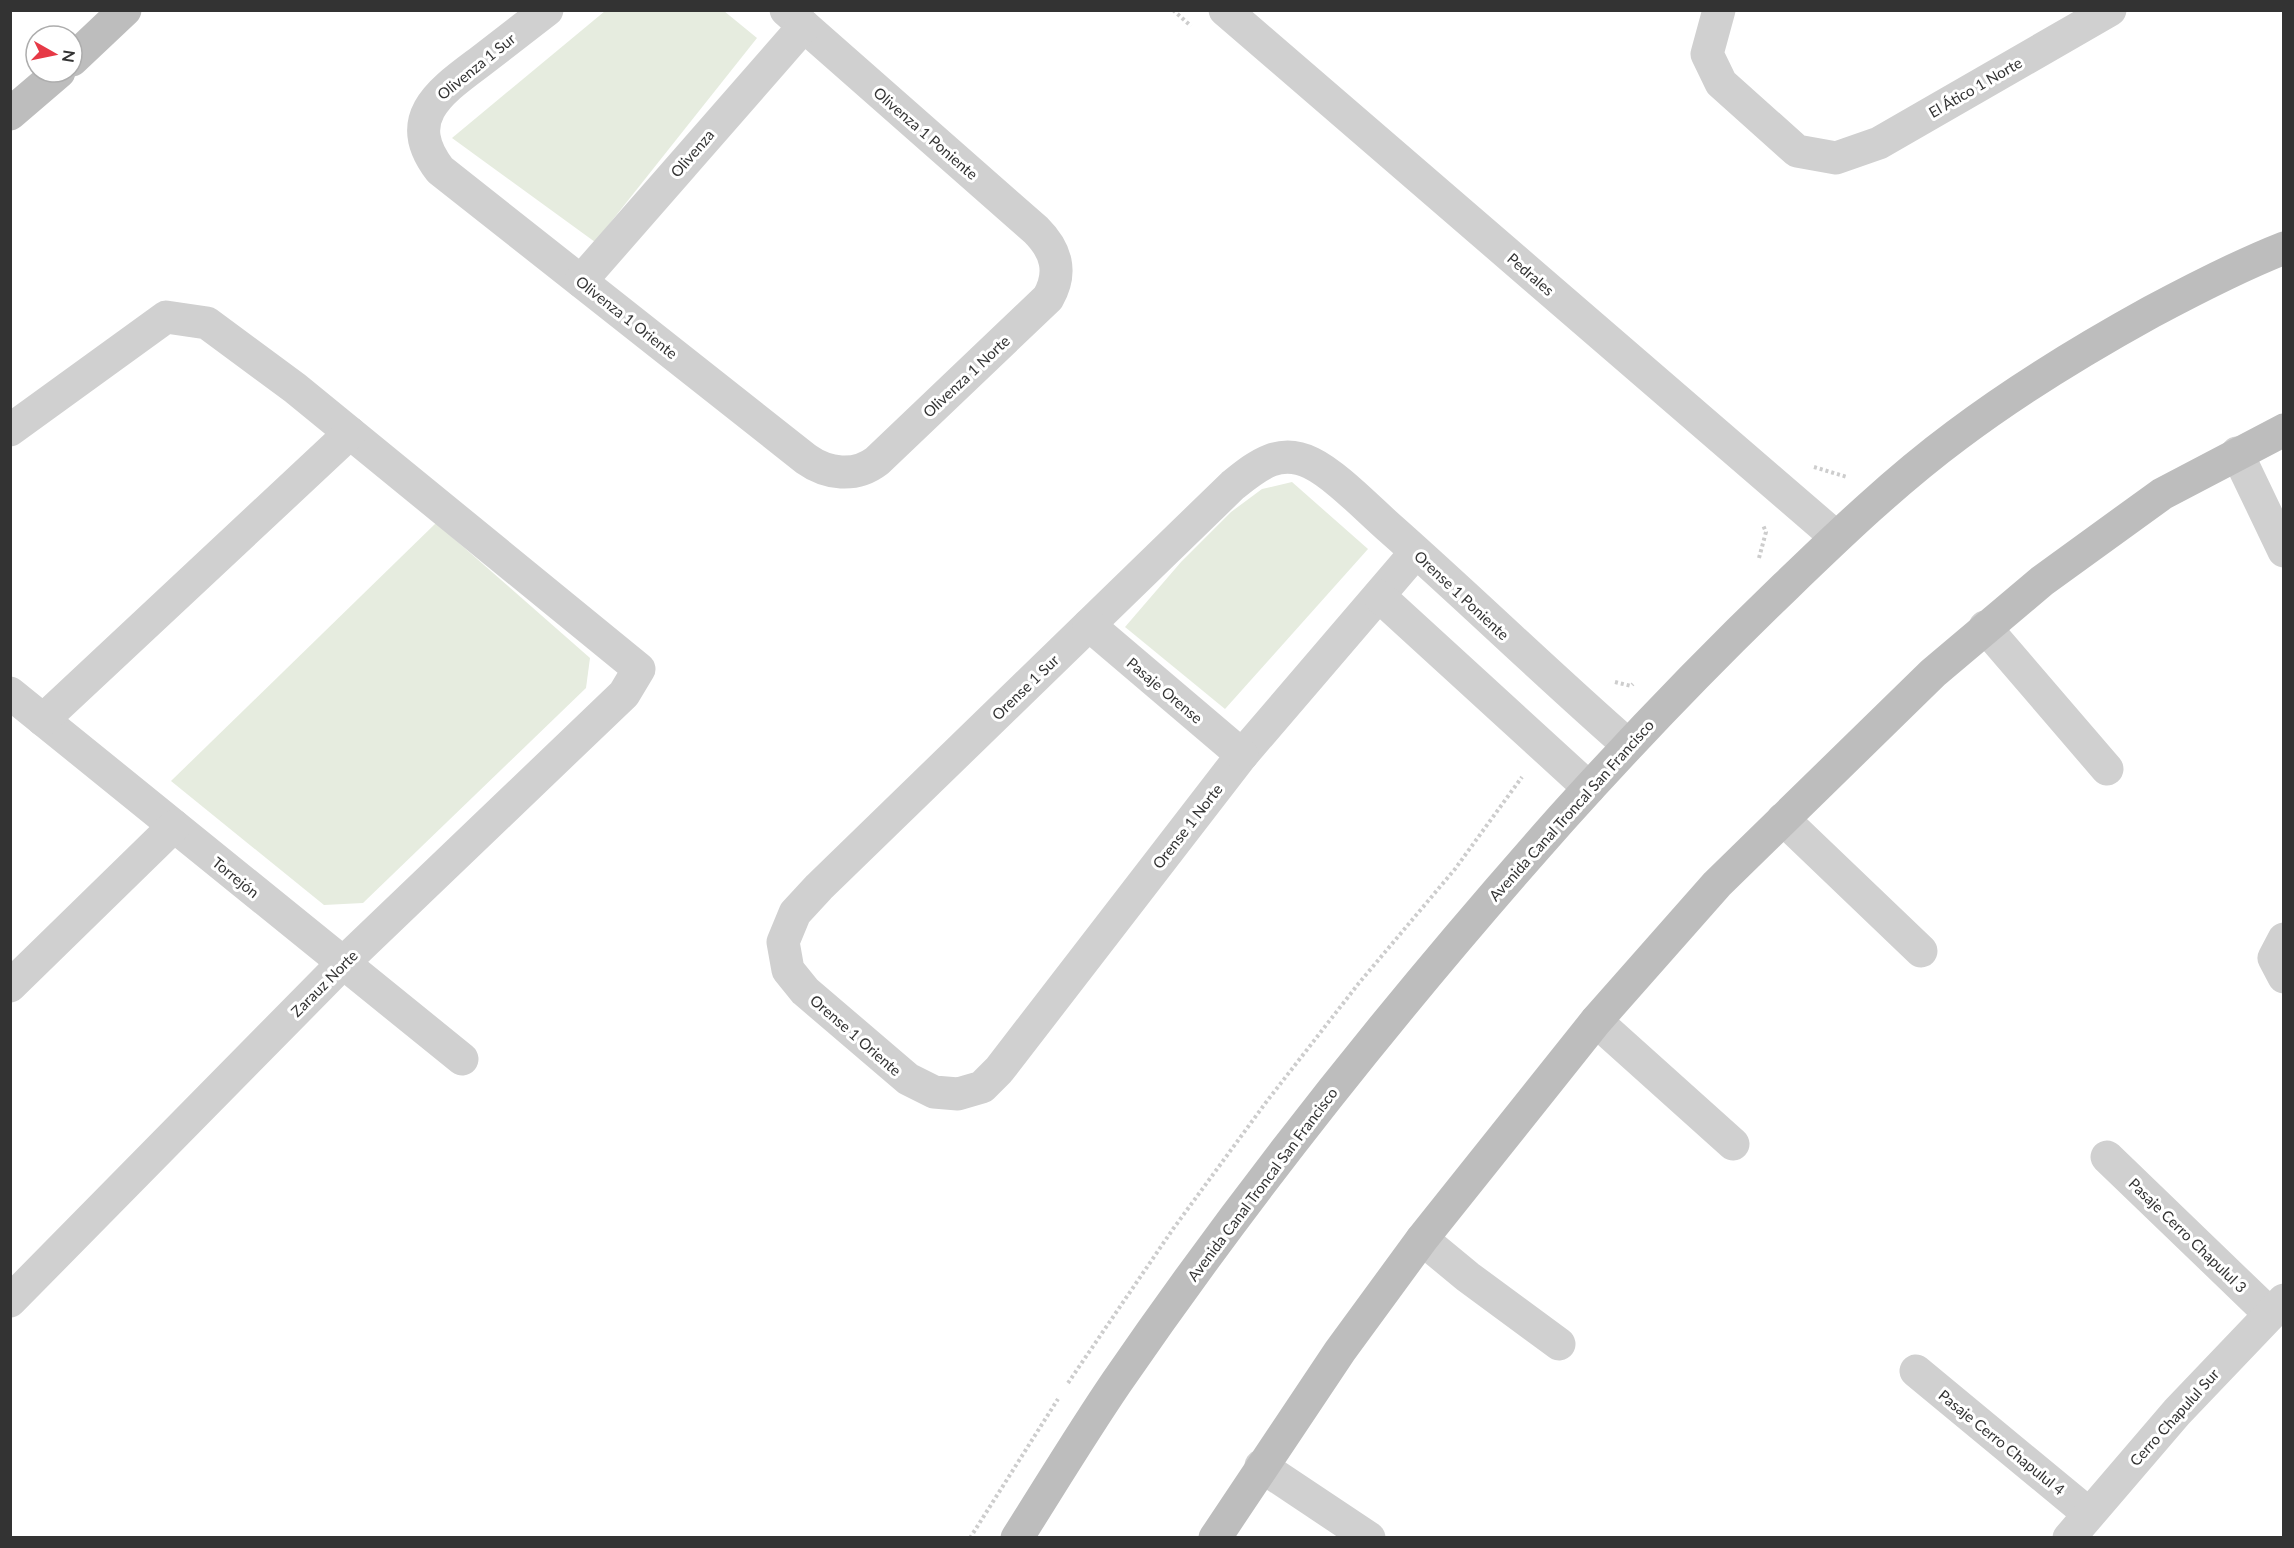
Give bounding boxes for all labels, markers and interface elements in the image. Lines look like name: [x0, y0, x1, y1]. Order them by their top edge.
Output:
north arrow: [24, 24, 84, 84]
street label: Olivenza 1 Sur: [433, 29, 519, 103]
text: N: [59, 49, 80, 64]
street label: El Ático 1 Norte: [1925, 53, 2025, 121]
street label: Olivenza 1 Poniente: [870, 83, 982, 183]
street label: Olivenza: [666, 126, 718, 180]
street label: Pedrales: [1504, 249, 1558, 299]
street label: Olivenza 1 Oriente: [573, 272, 681, 362]
street label: Olivenza 1 Norte: [919, 331, 1013, 421]
street label: Orense 1 Poniente: [1411, 547, 1513, 643]
street label: Orense 1 Sur: [988, 650, 1063, 723]
street label: Pasaje Orense: [1123, 653, 1207, 727]
street label: Avenida Canal Troncal San Francisco: [1485, 716, 1657, 904]
street label: Orense 1 Norte: [1148, 780, 1226, 872]
street label: Torrejón: [209, 853, 263, 901]
street label: Zarauz Norte: [287, 946, 361, 1020]
street label: Orense 1 Oriente: [807, 991, 905, 1079]
street label: Avenida Canal Troncal San Francisco: [1183, 1084, 1341, 1284]
street label: Pasaje Cerro Chapulul 3: [2125, 1174, 2251, 1296]
street label: Cerro Chapulul Sur: [2126, 1364, 2223, 1469]
street label: Pasaje Cerro Chapulul 4: [1935, 1386, 2069, 1499]

